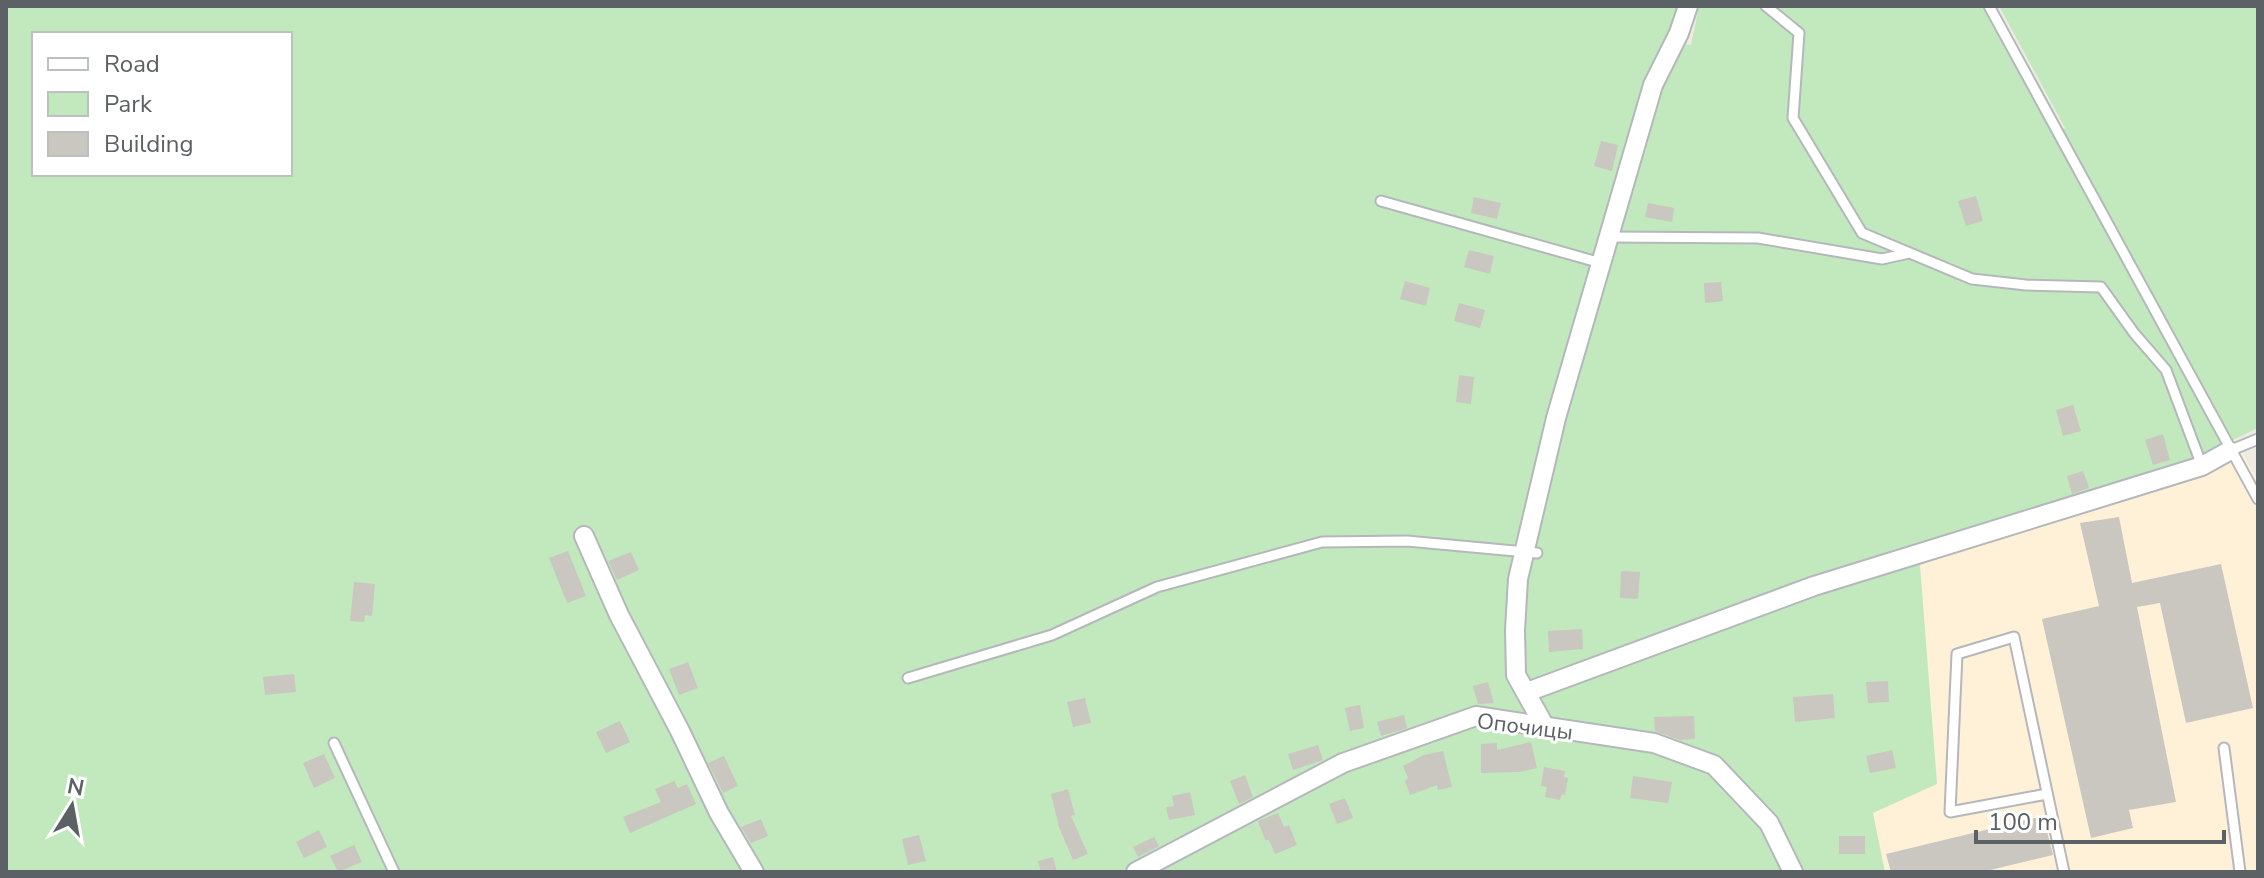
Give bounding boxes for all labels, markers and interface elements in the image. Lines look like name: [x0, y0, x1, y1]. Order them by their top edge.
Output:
legend: [32, 32, 292, 176]
text: Road: [104, 48, 160, 80]
text: Park: [104, 88, 153, 120]
text: Building: [104, 128, 194, 160]
street label: Опочицы: [1475, 706, 1575, 748]
north arrow: [32, 766, 112, 846]
text: N: [65, 771, 87, 804]
scale bar: [1976, 794, 2224, 844]
text: 100 m: [1988, 806, 2058, 838]

